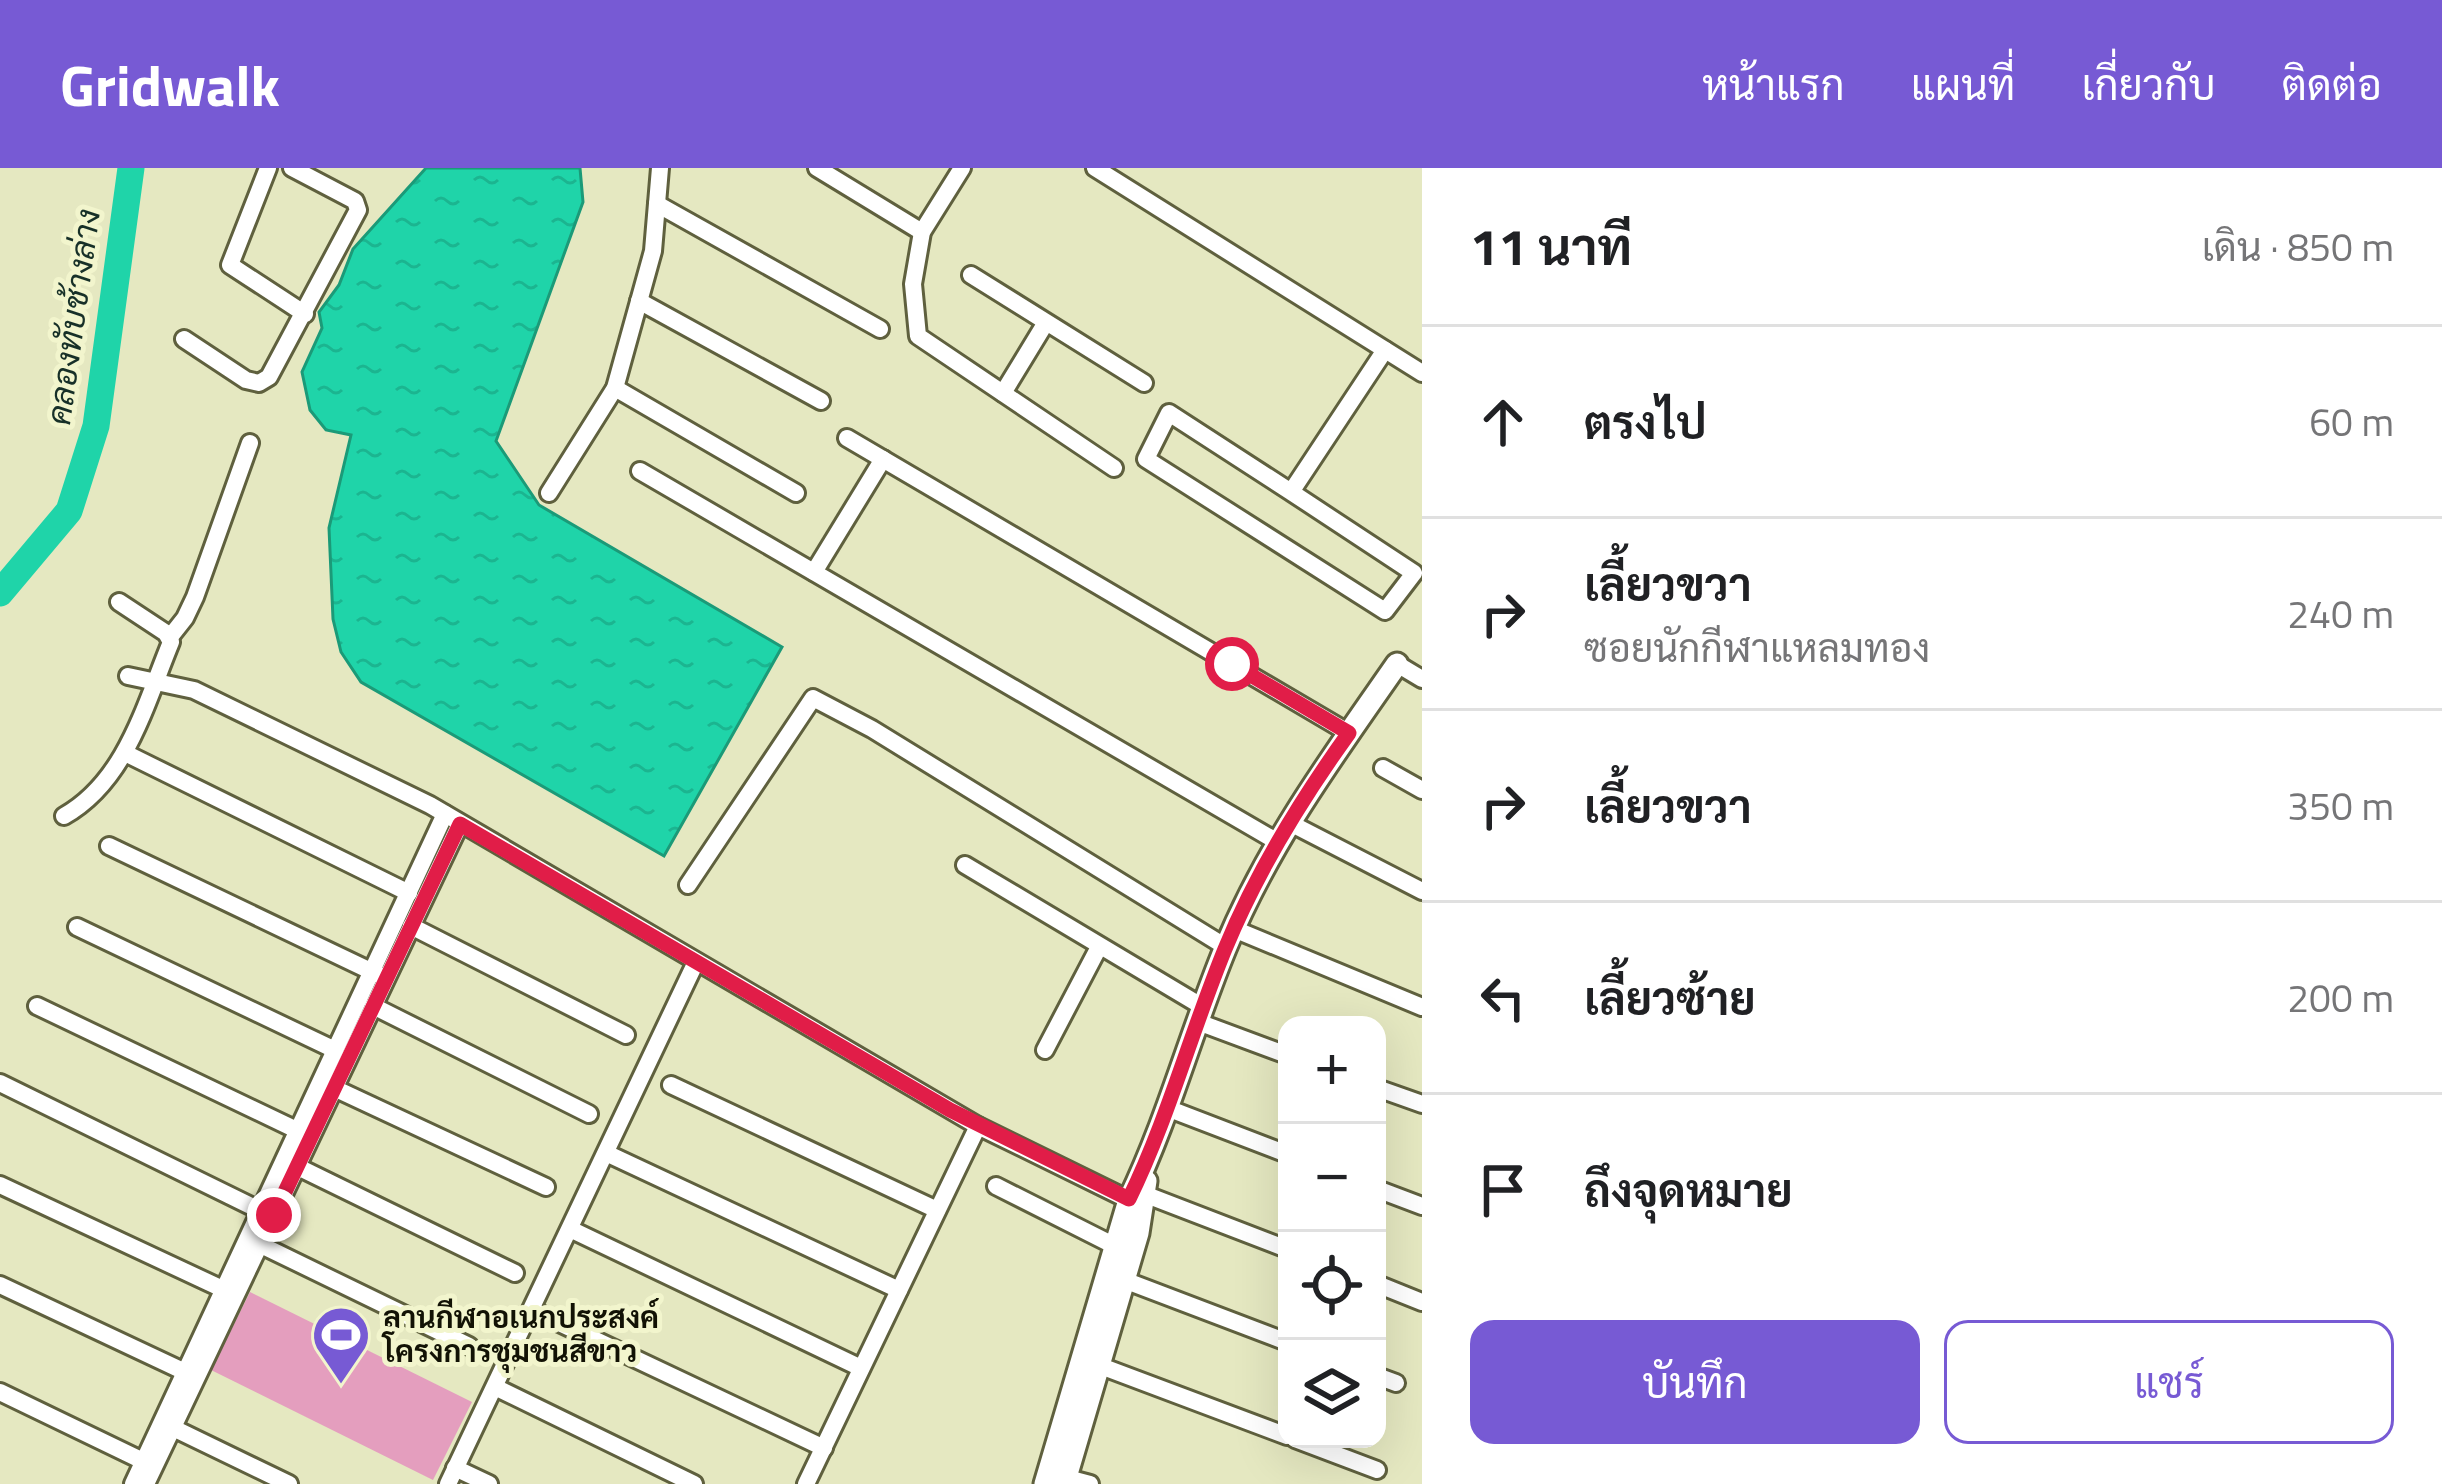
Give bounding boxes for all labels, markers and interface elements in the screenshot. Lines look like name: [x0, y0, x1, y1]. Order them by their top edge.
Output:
text: Gridwalk: [60, 41, 280, 128]
text: หน้าแรก: [1702, 52, 1845, 116]
text: แผนที่: [1911, 52, 2015, 116]
text: เกี่ยวกับ: [2081, 52, 2215, 116]
text: ติดต่อ: [2281, 52, 2382, 116]
water label: คลองทับช้างล่าง: [33, 206, 113, 428]
text: 11 นาที: [1470, 207, 1632, 285]
text: เดิน · 850 m: [2202, 217, 2394, 276]
text: ตรงไป: [1584, 388, 1707, 456]
icon: ahead: [1470, 389, 1536, 455]
text: 60 m: [2309, 392, 2394, 451]
text: เลี้ยวขวา: [1584, 550, 1752, 618]
icon: right: [1470, 581, 1536, 647]
text: 240 m: [2287, 584, 2394, 643]
text: ซอยนักกีฬาแหลมทอง: [1584, 618, 1930, 677]
route start: [1205, 637, 1259, 691]
text: เลี้ยวขวา: [1584, 772, 1752, 840]
icon: right: [1470, 773, 1536, 839]
text: 350 m: [2287, 776, 2394, 835]
text: เลี้ยวซ้าย: [1584, 964, 1756, 1032]
icon: left: [1470, 965, 1536, 1031]
text: 200 m: [2287, 968, 2394, 1027]
map controls: [1278, 1016, 1386, 1448]
button: +: [1278, 1016, 1386, 1124]
button: −: [1278, 1124, 1386, 1232]
text: ถึงจุดหมาย: [1584, 1156, 1793, 1224]
icon: arrive: [1470, 1157, 1536, 1223]
route end: [247, 1188, 301, 1242]
button: locate: [1278, 1232, 1386, 1340]
place label: ลานกีฬาอเนกประสงค์ โครงการชุมชนสีขาว: [381, 1294, 660, 1374]
sports icon: ลานกีฬาอเนกประสงค์ โครงการชุมชนสีขาว: [310, 1304, 372, 1386]
button: บันทึก: [1470, 1320, 1920, 1444]
button: แชร์: [1944, 1320, 2394, 1444]
button: layers: [1278, 1340, 1386, 1448]

